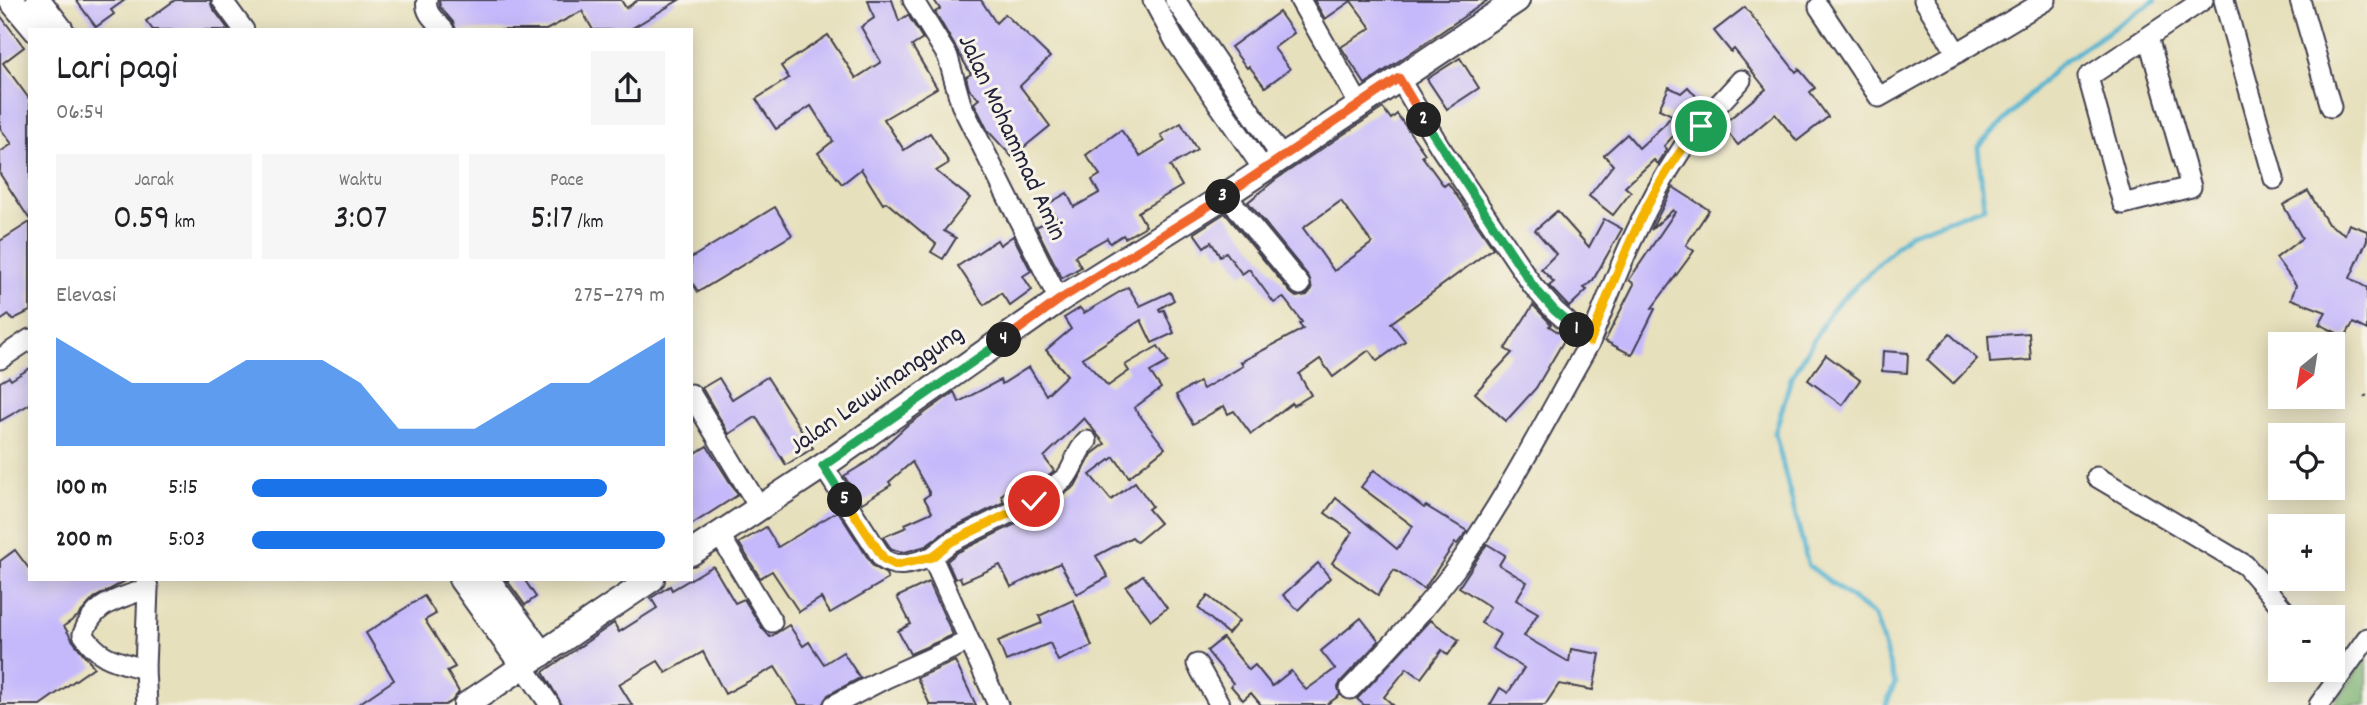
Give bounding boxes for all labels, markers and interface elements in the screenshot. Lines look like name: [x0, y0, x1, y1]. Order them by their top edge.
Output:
street label: Jalan Mohammad Amin: [947, 29, 1075, 247]
text: Lari pagi: [56, 43, 178, 98]
button: share: [591, 51, 665, 125]
pin: [1671, 96, 1731, 156]
text: 06:54: [56, 97, 104, 130]
pin: 2: [1406, 102, 1442, 138]
text: 2: [1419, 106, 1428, 133]
icon: arrive: [1682, 107, 1720, 145]
text: Jarak: [134, 168, 174, 195]
text: Waktu: [339, 168, 382, 195]
text: Pace: [550, 168, 584, 195]
pin: 3: [1206, 180, 1240, 214]
text: 3: [1218, 183, 1227, 210]
text: 0.59: [113, 195, 170, 245]
text: 3:07: [334, 195, 387, 245]
text: 5:17: [530, 195, 573, 245]
text: km: [170, 210, 195, 237]
text: /km: [573, 210, 604, 237]
text: Elevasi: [56, 280, 116, 313]
text: 275–279 m: [574, 280, 665, 313]
pin: 1: [1560, 312, 1594, 348]
text: 1: [1574, 316, 1579, 343]
street label: Jalan Leuwinanggung: [782, 317, 972, 465]
pin: 4: [986, 322, 1021, 358]
text: 4: [1000, 326, 1007, 353]
north arrow: [2268, 332, 2345, 410]
map controls: [2268, 332, 2345, 682]
button: locate: [2268, 423, 2345, 500]
pin: [1004, 471, 1064, 531]
text: 100 m: [56, 472, 107, 505]
text: 5:15: [168, 472, 198, 505]
pin: 5: [828, 482, 862, 518]
icon: check: [1015, 482, 1053, 520]
text: 5: [840, 486, 849, 513]
button: +: [2268, 514, 2345, 591]
text: 200 m: [56, 524, 112, 557]
text: 5:03: [168, 524, 205, 557]
button: −: [2268, 605, 2345, 682]

